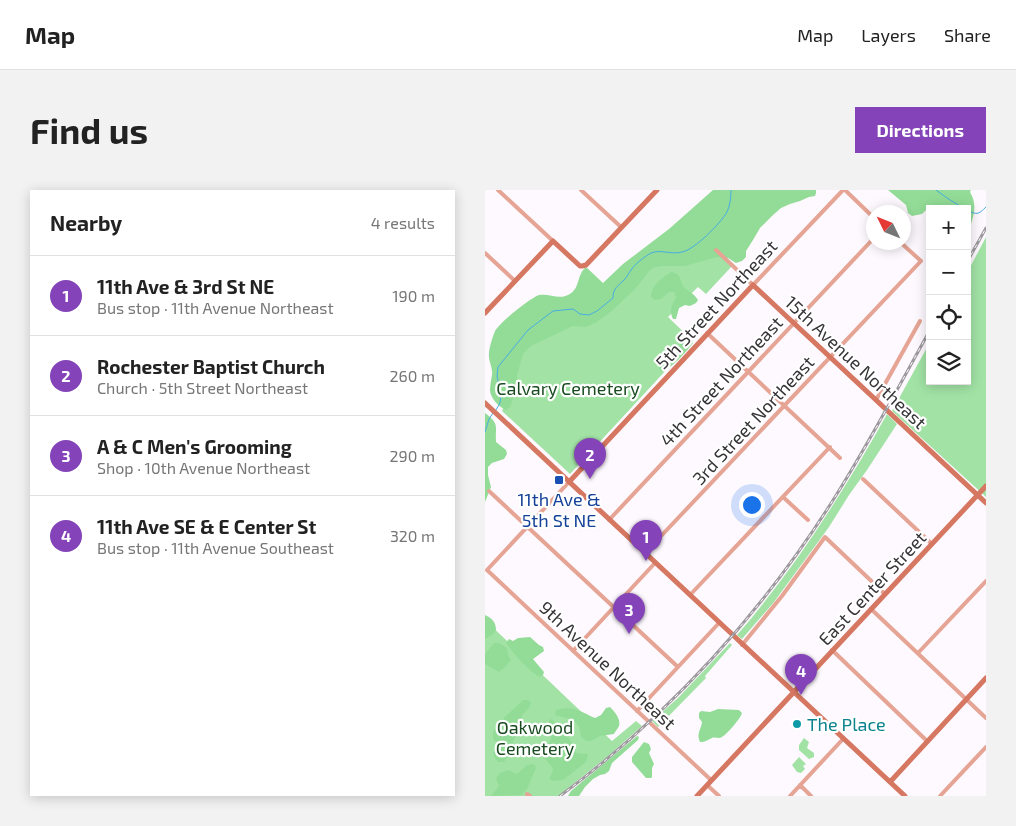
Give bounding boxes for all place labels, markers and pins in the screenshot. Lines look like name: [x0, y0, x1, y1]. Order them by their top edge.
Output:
pin: 2: [574, 438, 606, 479]
marker: 11th Ave & 5th St NE: [553, 474, 565, 486]
place label: 11th Ave & 5th St NE: [517, 488, 601, 531]
pin: 1: [630, 520, 662, 561]
pin: 3: [613, 593, 645, 634]
pin: 4: [785, 654, 817, 695]
place label: The Place: [807, 713, 886, 735]
marker: The Place: [791, 718, 803, 730]

